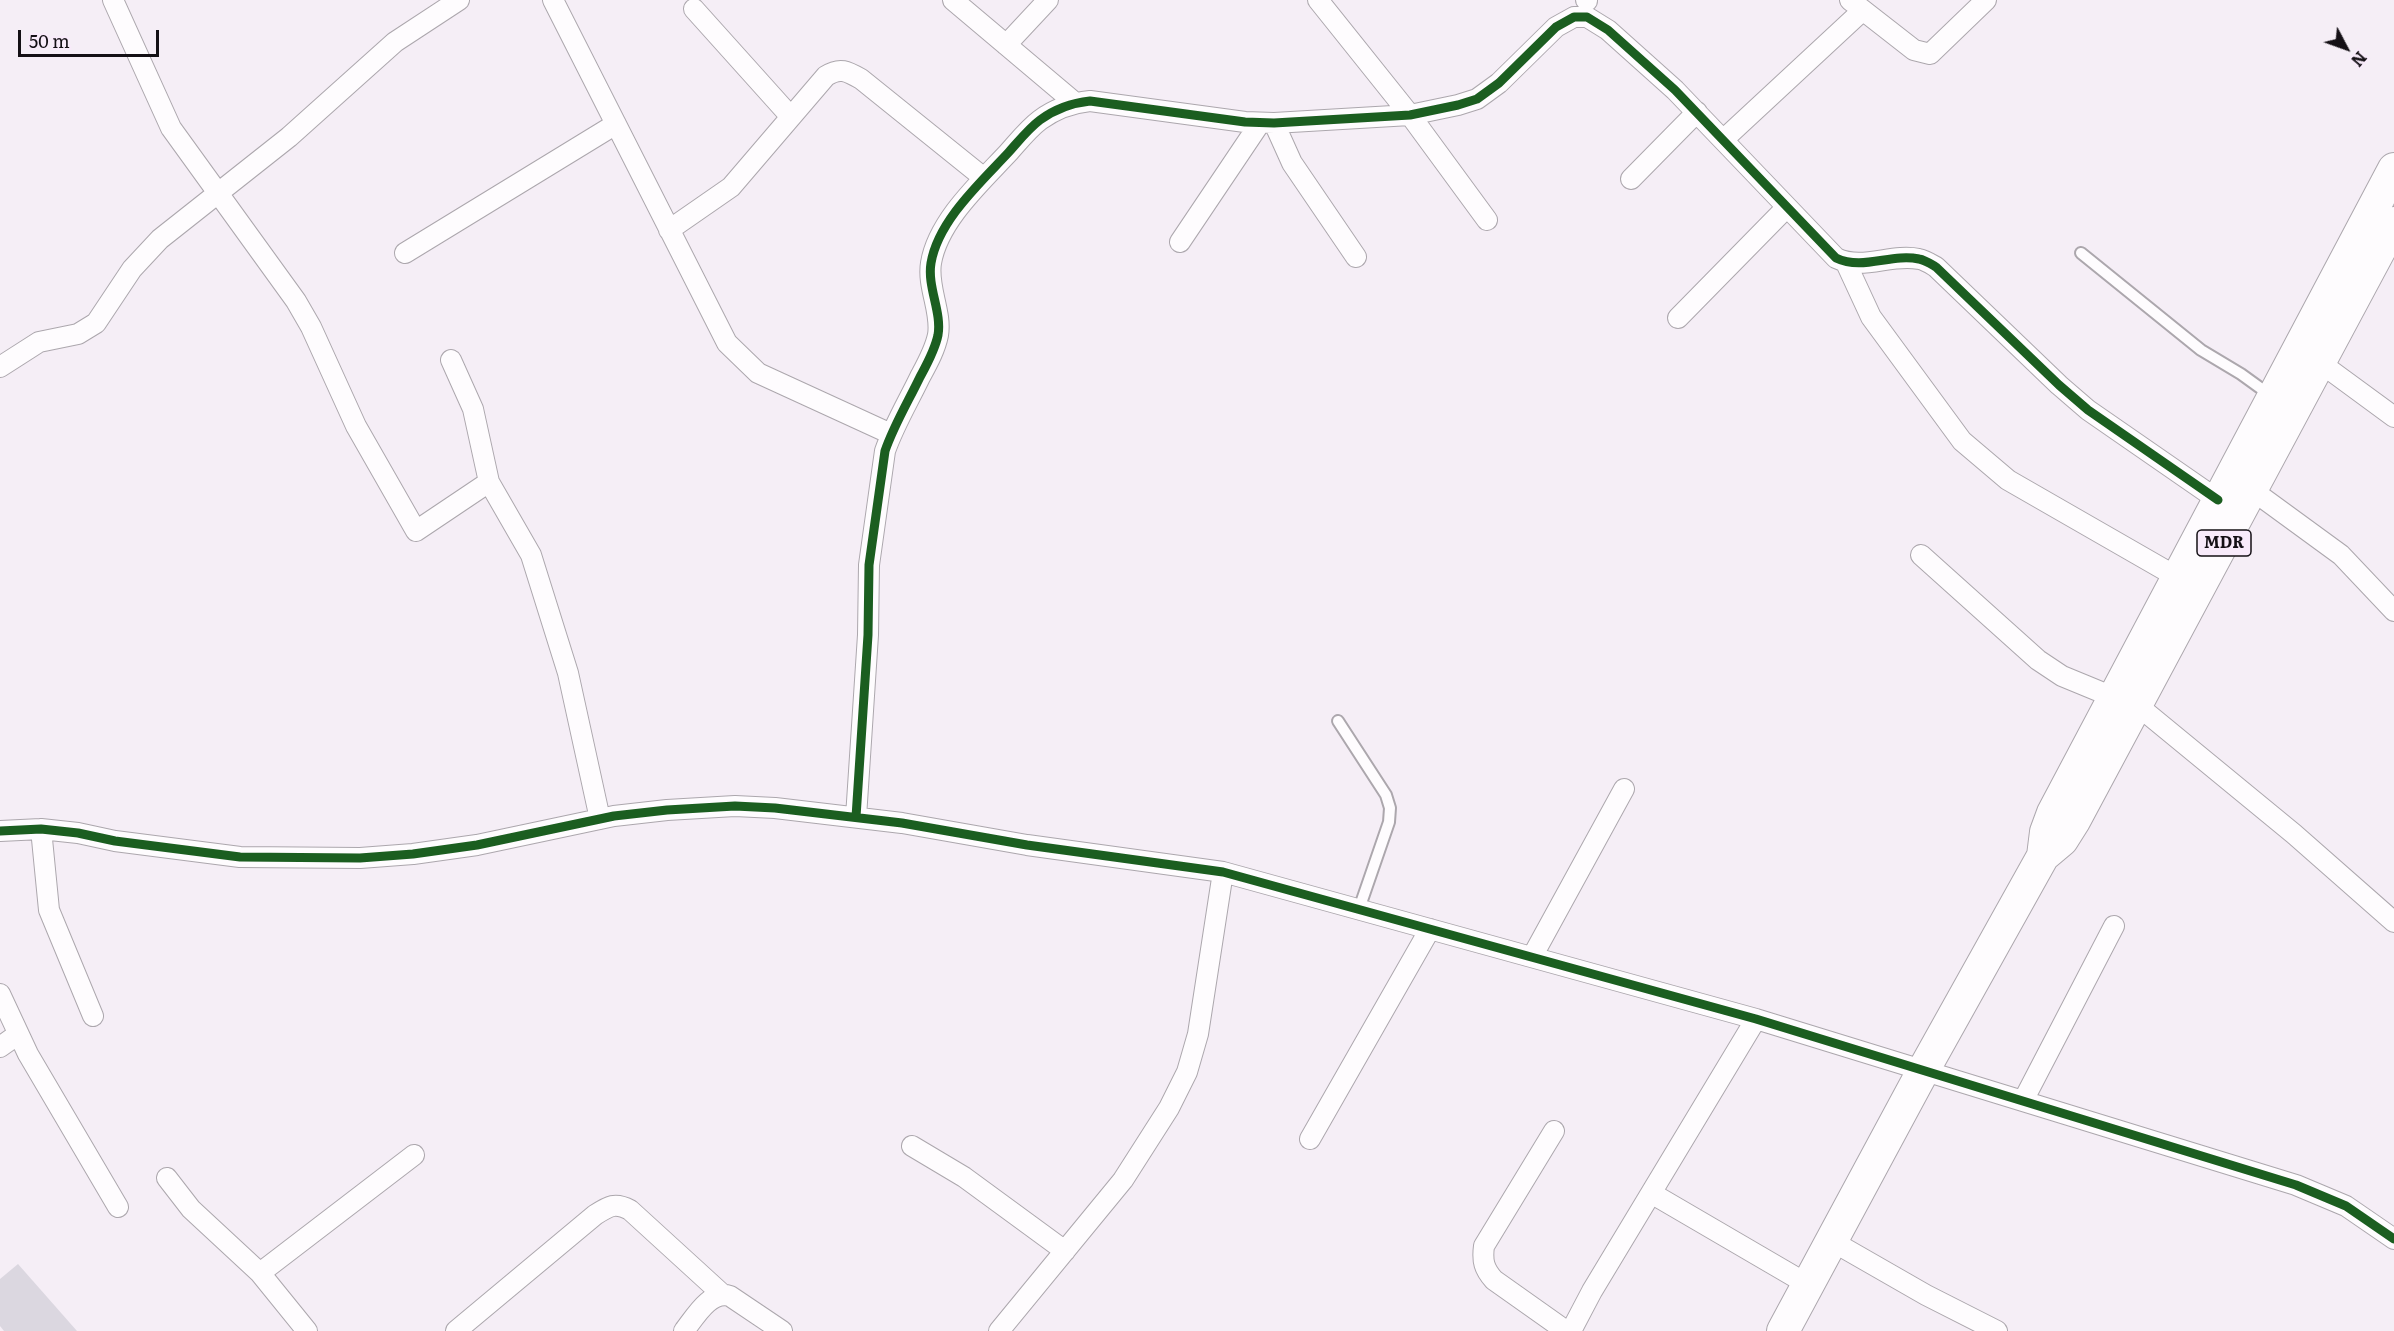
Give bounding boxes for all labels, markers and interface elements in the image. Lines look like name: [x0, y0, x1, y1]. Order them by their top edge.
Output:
scale bar: [21, 18, 162, 56]
north arrow: [2316, 18, 2376, 78]
text: 50 m: [29, 27, 70, 54]
text: N: [2346, 47, 2373, 73]
road number: MDR: [2197, 530, 2251, 556]

